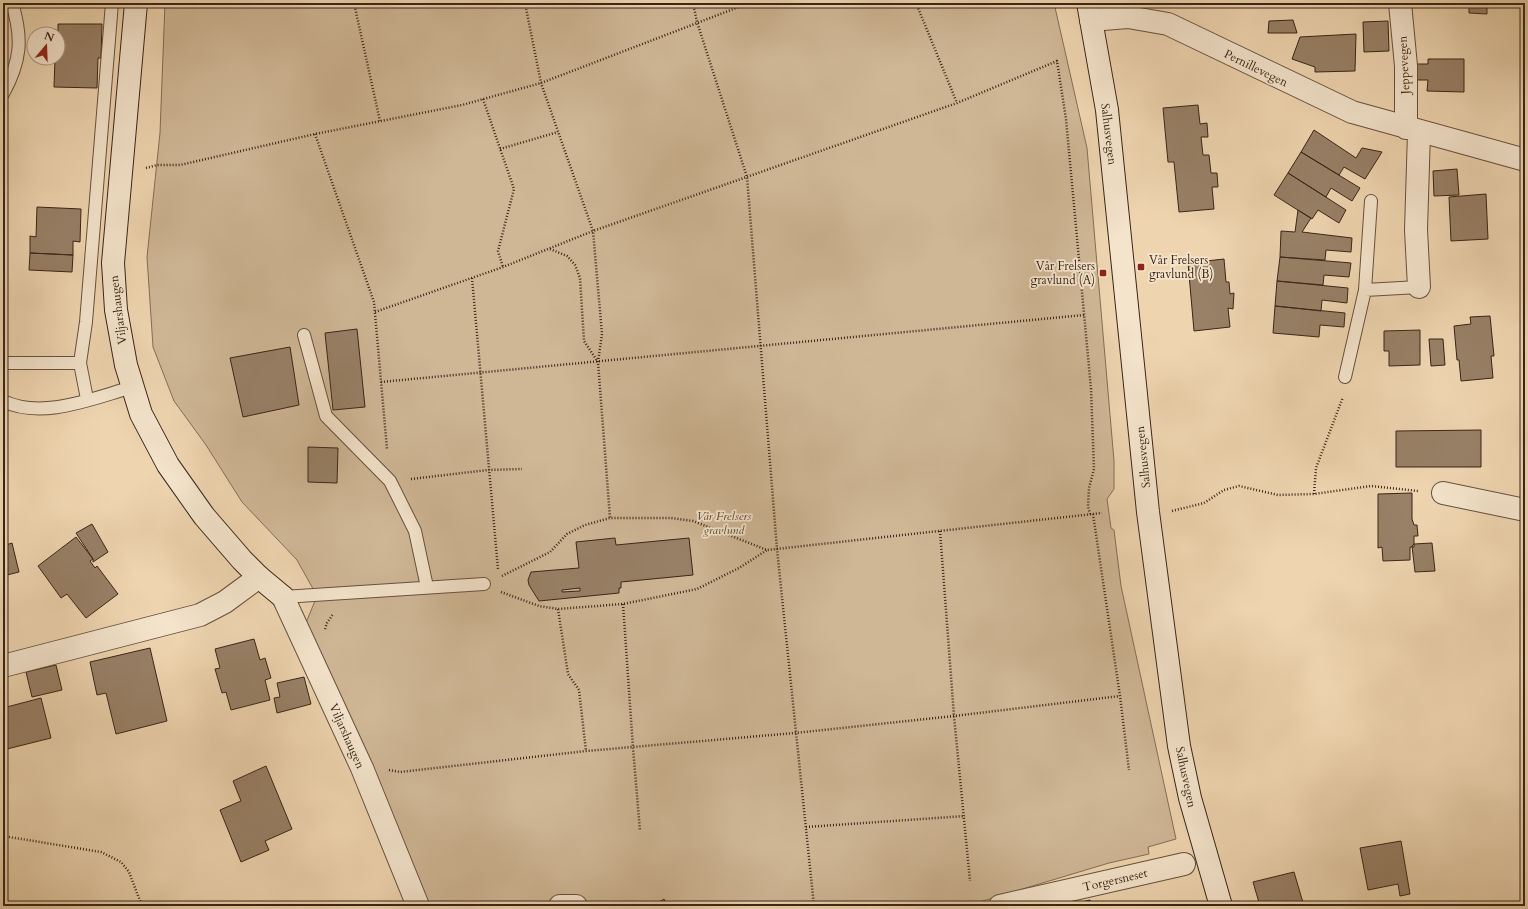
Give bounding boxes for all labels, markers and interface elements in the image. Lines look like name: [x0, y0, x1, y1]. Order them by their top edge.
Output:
north arrow: [26, 26, 66, 66]
text: N: [42, 28, 56, 46]
street label: Jeppevegen: [1394, 35, 1414, 97]
street label: Pernillevegen: [1221, 46, 1291, 90]
street label: Salhusvegen: [1097, 102, 1121, 166]
place label: Vår Frelsers gravlund (B): [1149, 252, 1213, 282]
place label: Vår Frelsers gravlund (A): [1030, 258, 1095, 288]
marker: Vår Frelsers gravlund (B): [1136, 262, 1146, 272]
marker: Vår Frelsers gravlund (A): [1098, 268, 1108, 278]
street label: Viljarshaugen: [106, 274, 130, 345]
street label: Salhusvegen: [1132, 425, 1154, 489]
park label: Vår Frelsers gravlund: [697, 508, 751, 538]
street label: Viljarshaugen: [326, 701, 369, 771]
street label: Salhusvegen: [1172, 745, 1200, 809]
street label: Torgersneset: [1081, 865, 1149, 895]

